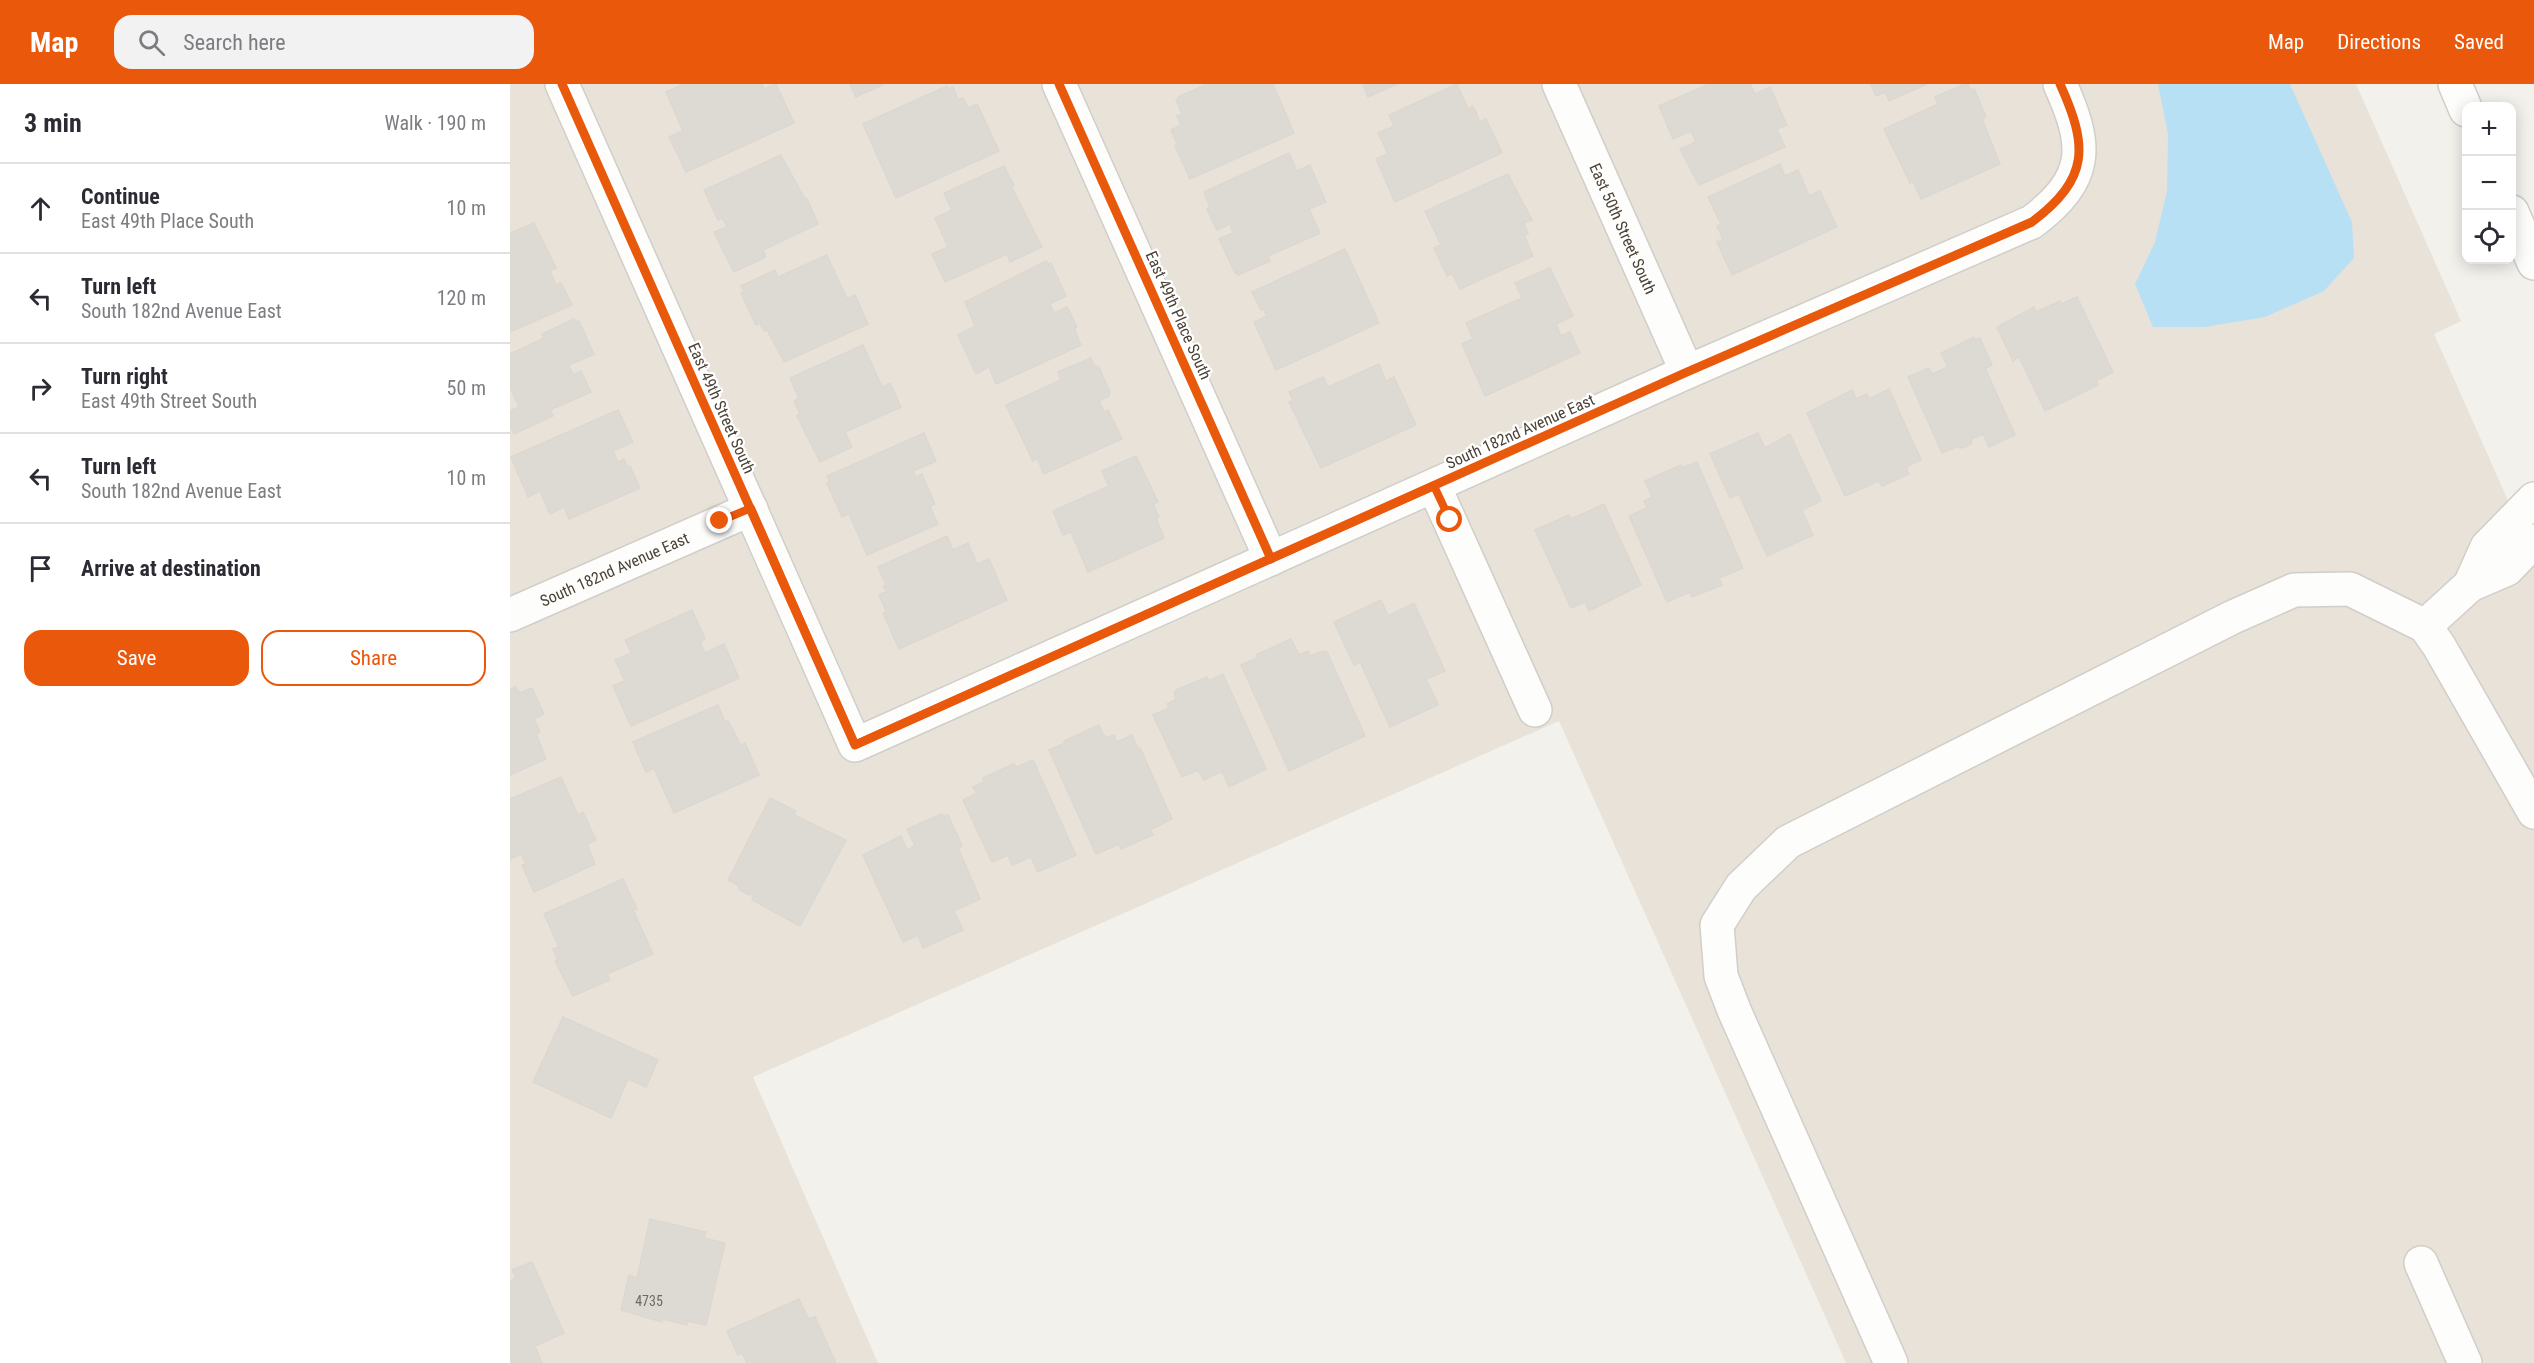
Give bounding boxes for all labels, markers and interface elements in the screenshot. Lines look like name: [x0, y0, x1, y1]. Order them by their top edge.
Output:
search box: [114, 15, 534, 69]
text: Map: [30, 26, 78, 59]
icon: search: [135, 26, 168, 59]
text: Search here: [183, 30, 286, 55]
text: Map: [2268, 30, 2304, 54]
text: Directions: [2337, 30, 2421, 54]
text: Saved: [2454, 30, 2504, 54]
map controls: [2462, 102, 2516, 264]
button: +: [2462, 102, 2516, 156]
text: 3 min: [24, 108, 82, 138]
text: Walk · 190 m: [385, 111, 486, 135]
button: −: [2462, 156, 2516, 210]
street label: East 50th Street South: [1585, 160, 1660, 297]
text: Continue: [81, 184, 160, 209]
icon: ahead: [24, 192, 57, 225]
text: 10 m: [447, 196, 486, 220]
text: East 49th Place South: [81, 209, 254, 233]
button: locate: [2462, 210, 2516, 264]
street label: East 49th Place South: [1142, 248, 1215, 382]
text: Turn left: [81, 274, 156, 299]
icon: left: [24, 282, 57, 315]
text: 120 m: [437, 286, 486, 310]
text: South 182nd Avenue East: [81, 299, 282, 323]
street label: East 49th Street South: [684, 340, 759, 476]
text: Turn right: [81, 364, 168, 389]
icon: right: [24, 372, 57, 405]
text: 50 m: [447, 376, 486, 400]
text: East 49th Street South: [81, 389, 257, 413]
street label: South 182nd Avenue East: [1443, 390, 1598, 473]
text: Turn left: [81, 454, 156, 479]
icon: left: [24, 462, 57, 495]
text: 10 m: [447, 466, 486, 490]
text: South 182nd Avenue East: [81, 479, 282, 503]
route start: [1436, 506, 1462, 532]
route end: [706, 507, 732, 533]
street label: South 182nd Avenue East: [537, 528, 692, 611]
icon: arrive: [24, 552, 57, 585]
text: Arrive at destination: [81, 556, 261, 581]
button: Save: [24, 630, 249, 686]
button: Share: [261, 630, 486, 686]
house number: 4735: [635, 1293, 663, 1309]

